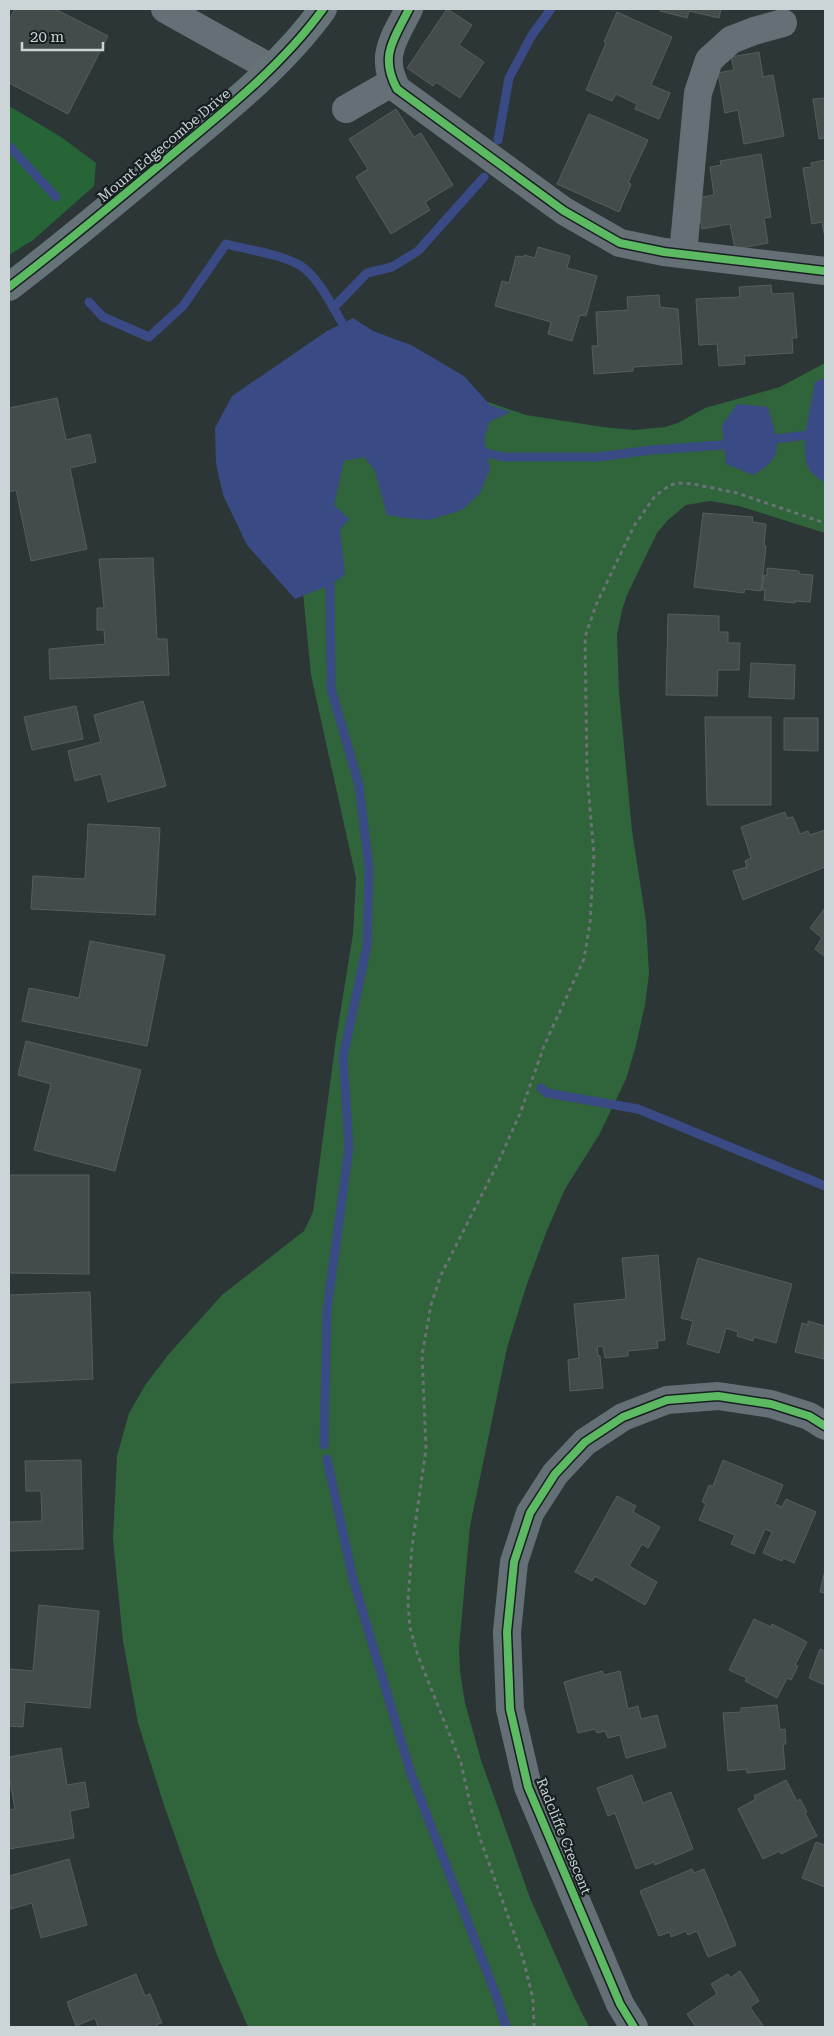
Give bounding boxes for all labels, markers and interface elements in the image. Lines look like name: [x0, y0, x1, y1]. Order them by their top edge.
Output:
scale bar: [22, 20, 104, 52]
text: 20 m: [30, 28, 65, 46]
street label: Mount Edgecombe Drive: [95, 85, 234, 205]
street label: Radcliffe Crescent: [533, 1776, 595, 1896]

